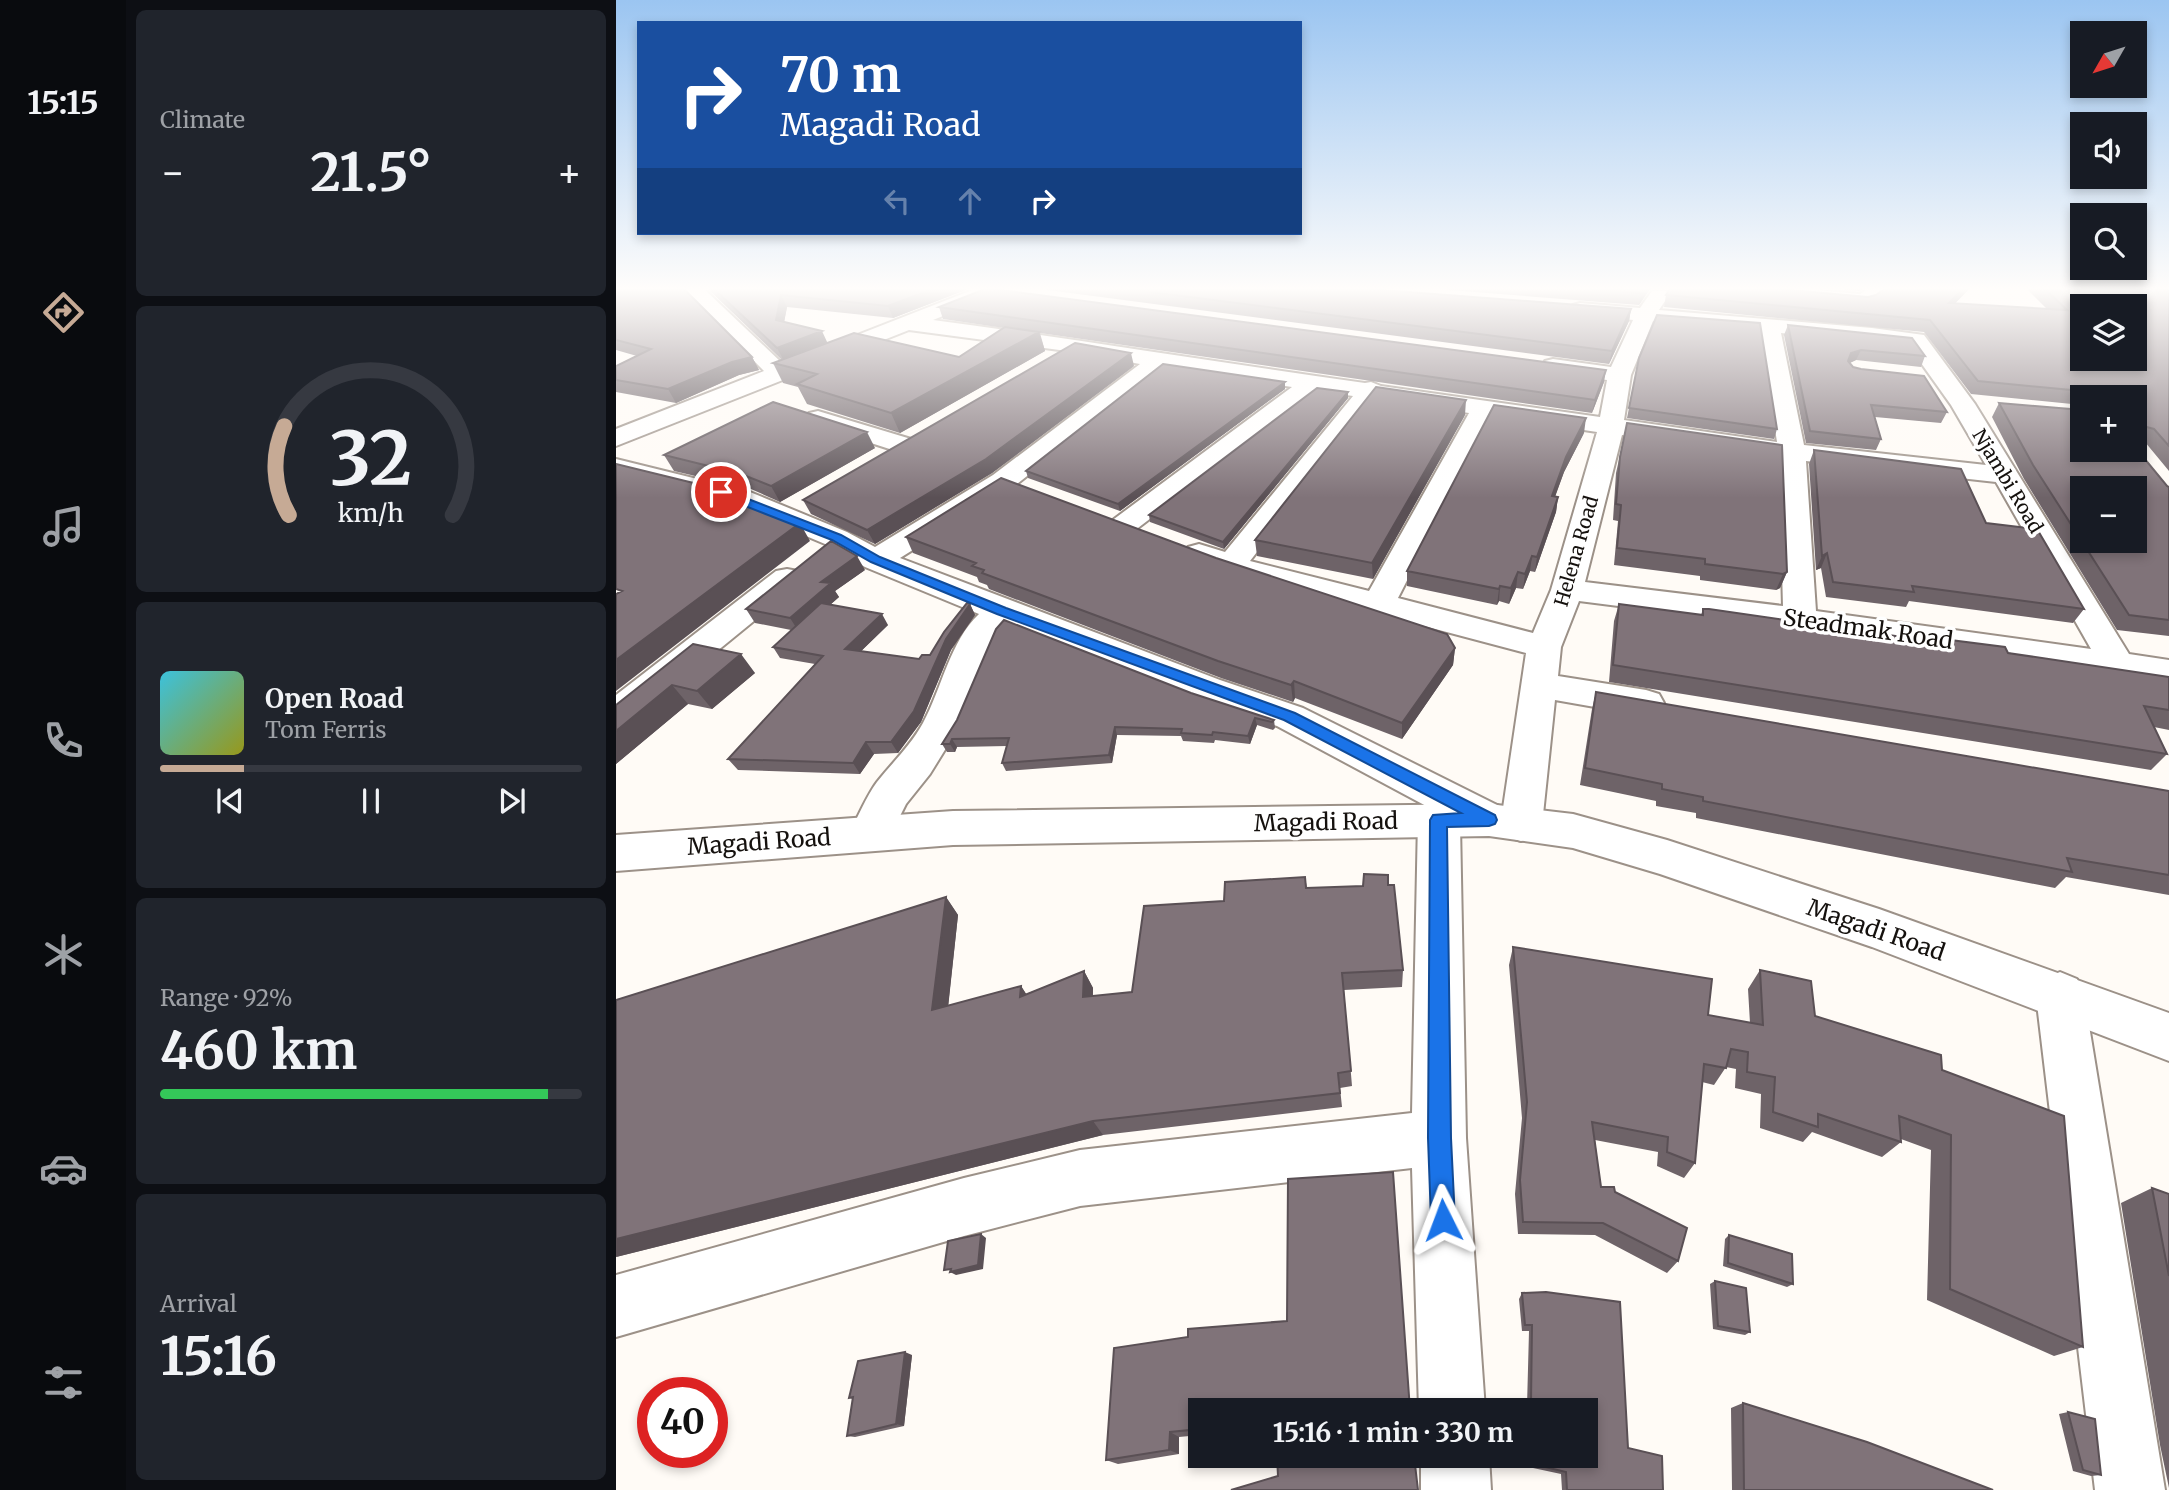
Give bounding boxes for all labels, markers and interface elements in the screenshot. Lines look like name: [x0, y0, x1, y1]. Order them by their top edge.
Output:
north arrow: [2070, 21, 2147, 98]
map controls: [2070, 21, 2147, 553]
text: 70 m: [780, 44, 901, 105]
icon: right: [665, 49, 756, 140]
text: 15:15: [27, 83, 99, 123]
text: Climate: [160, 105, 245, 134]
text: Magadi Road: [780, 105, 980, 145]
button: sound: [2070, 112, 2147, 189]
text: 21.5°: [310, 140, 432, 205]
text: −: [160, 149, 185, 196]
text: +: [557, 149, 582, 196]
icon: left: [878, 182, 916, 220]
icon: ahead: [951, 182, 989, 220]
icon: right: [1024, 182, 1062, 220]
button: search: [2070, 203, 2147, 280]
icon: directions: [39, 288, 88, 337]
button: layers: [2070, 294, 2147, 371]
button: +: [2070, 385, 2147, 462]
text: 32: [330, 413, 412, 505]
street label: Njambi Road: [1968, 425, 2048, 537]
pin: [691, 462, 751, 522]
icon: arrive: [702, 473, 740, 511]
button: −: [2070, 476, 2147, 553]
street label: Helena Road: [1549, 493, 1603, 609]
text: km/h: [338, 497, 404, 529]
icon: music: [39, 502, 88, 551]
street label: Steadmak Road: [1781, 602, 1955, 655]
text: Open Road: [265, 682, 404, 715]
text: Tom Ferris: [265, 715, 387, 744]
icon: phone: [39, 716, 88, 765]
icon: previous: [211, 782, 249, 820]
icon: pause: [352, 782, 390, 820]
icon: next: [493, 782, 531, 820]
street label: Magadi Road: [1254, 806, 1398, 837]
street label: Magadi Road: [686, 822, 832, 861]
street label: Magadi Road: [1803, 892, 1949, 967]
icon: climate: [39, 930, 88, 979]
text: Range · 92%: [160, 983, 293, 1012]
text: 460 km: [160, 1018, 357, 1083]
icon: car: [39, 1144, 88, 1193]
position arrow: [1406, 1183, 1480, 1257]
text: Arrival: [160, 1289, 237, 1318]
text: 15:16: [160, 1324, 277, 1389]
icon: filters: [39, 1358, 88, 1407]
speed limit sign: 40: [637, 1377, 728, 1468]
text: 15:16 · 1 min · 330 m: [1273, 1416, 1513, 1449]

